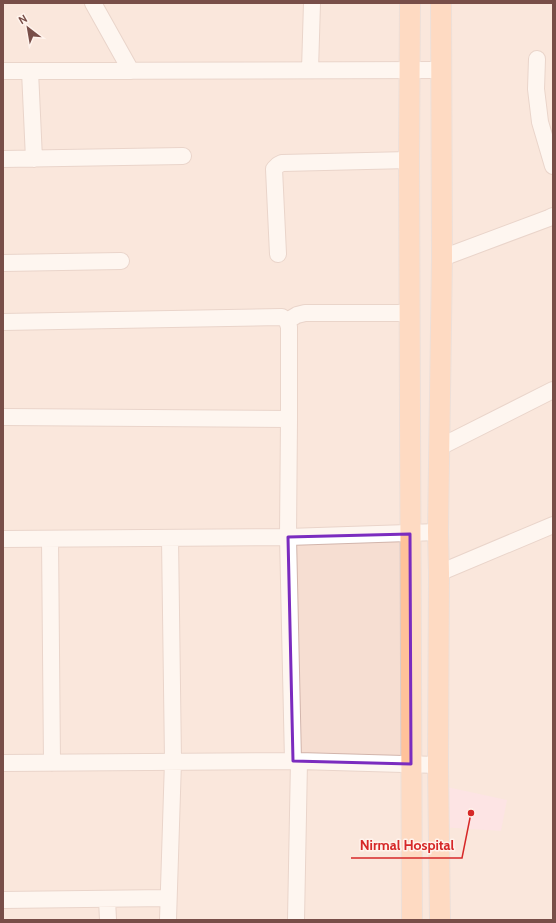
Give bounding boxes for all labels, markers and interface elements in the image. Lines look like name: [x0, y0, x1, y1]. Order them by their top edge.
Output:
north arrow: [8, 8, 48, 48]
text: N: [16, 11, 30, 27]
callout: Nirmal Hospital: [351, 832, 462, 858]
text: Nirmal Hospital: [360, 836, 455, 854]

